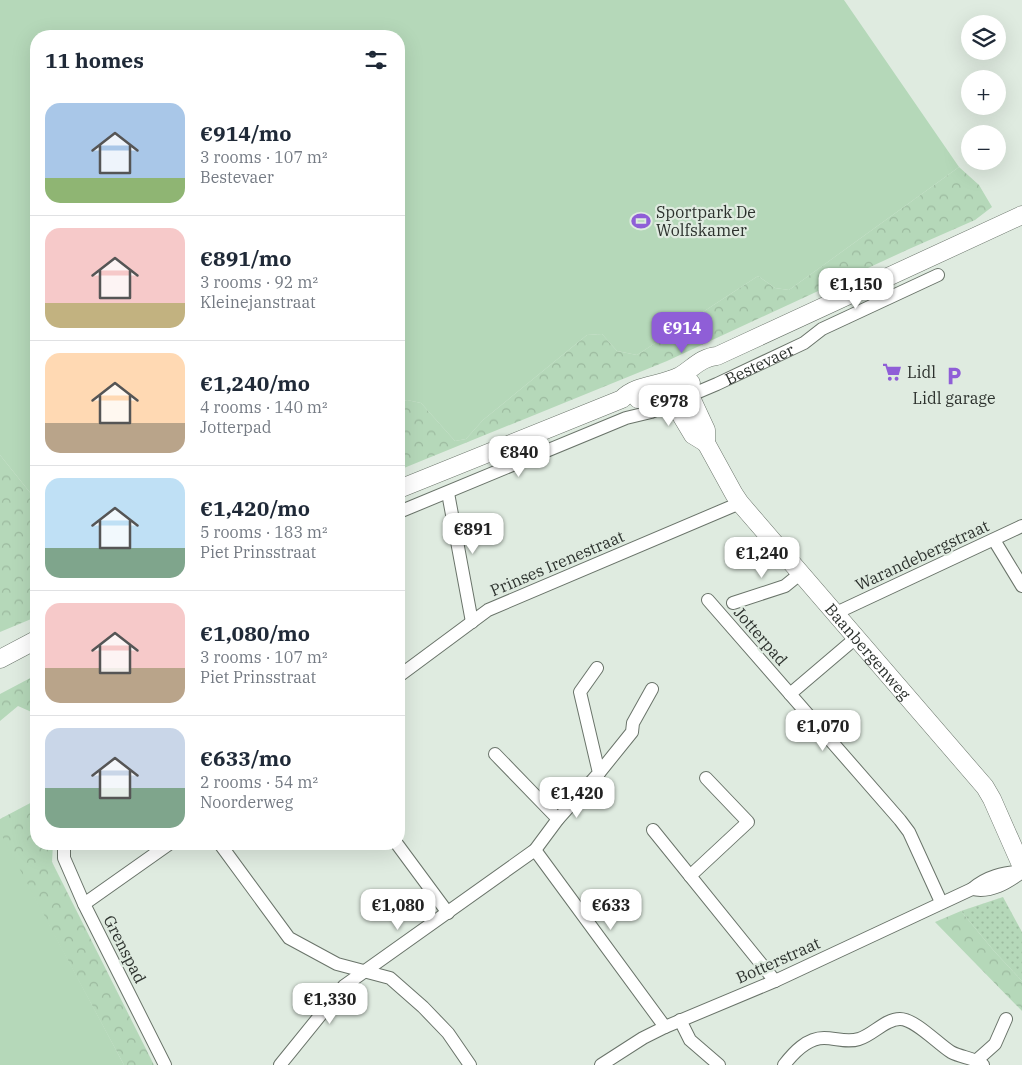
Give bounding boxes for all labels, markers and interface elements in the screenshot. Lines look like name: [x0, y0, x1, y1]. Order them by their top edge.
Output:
map controls: [961, 15, 1006, 170]
button: layers: [961, 15, 1006, 60]
text: 11 homes: [45, 46, 144, 74]
icon: filters: [362, 46, 390, 74]
button: +: [961, 70, 1006, 115]
text: €914/mo: [200, 119, 291, 147]
icon: home: [85, 123, 145, 183]
button: −: [961, 125, 1006, 170]
text: 3 rooms · 107 m²: [200, 147, 328, 167]
text: Bestevaer: [200, 167, 274, 187]
place label: Sportpark De Wolfskamer: [656, 202, 756, 240]
sports icon: Sportpark De Wolfskamer: [630, 210, 652, 232]
text: €891/mo: [200, 244, 291, 272]
icon: home: [85, 248, 145, 308]
pin: €1,150: [815, 268, 897, 310]
text: 3 rooms · 92 m²: [200, 272, 318, 292]
text: €1,150: [830, 274, 882, 294]
text: Kleinejanstraat: [200, 292, 316, 312]
pin: €914: [652, 312, 712, 354]
text: €914: [663, 318, 701, 338]
street label: Bestevaer: [722, 339, 797, 389]
supermarket icon: Lidl: [881, 361, 903, 383]
place label: Lidl: [907, 362, 936, 382]
parking icon: Lidl garage: [943, 365, 965, 387]
text: €1,240/mo: [200, 369, 310, 397]
icon: home: [85, 373, 145, 433]
pin: €978: [639, 384, 699, 427]
place label: Lidl garage: [912, 388, 996, 408]
text: €978: [650, 391, 688, 411]
text: 4 rooms · 140 m²: [200, 397, 328, 417]
text: Jotterpad: [200, 417, 271, 437]
pin: €840: [489, 436, 549, 478]
text: €840: [500, 442, 538, 462]
text: €1,420/mo: [200, 494, 310, 522]
icon: home: [85, 498, 145, 558]
pin: €891: [443, 512, 503, 555]
street label: Warandebergstraat: [852, 515, 992, 595]
text: €891: [454, 519, 492, 539]
text: 5 rooms · 183 m²: [200, 522, 328, 542]
street label: Prinses Irenestraat: [487, 526, 627, 600]
pin: €1,240: [721, 536, 803, 579]
text: Piet Prinsstraat: [200, 542, 316, 562]
text: €1,240: [736, 543, 788, 563]
street label: Baanbergenweg: [821, 599, 915, 704]
street label: Jotterpad: [730, 602, 792, 670]
text: €1,080/mo: [200, 619, 310, 647]
icon: home: [85, 623, 145, 683]
text: 3 rooms · 107 m²: [200, 647, 328, 667]
text: Piet Prinsstraat: [200, 667, 316, 687]
pin: €1,070: [782, 710, 864, 752]
text: €1,070: [797, 716, 849, 736]
text: €633/mo: [200, 744, 291, 772]
icon: home: [85, 748, 145, 808]
text: 2 rooms · 54 m²: [200, 772, 318, 792]
pin: €1,420: [536, 776, 618, 819]
text: €1,420: [551, 783, 603, 803]
text: Noorderweg: [200, 792, 293, 812]
pin: €1,080: [357, 888, 439, 931]
pin: €633: [581, 888, 641, 931]
text: €1,080: [372, 895, 424, 915]
text: €633: [592, 895, 630, 915]
street label: Grenspad: [99, 912, 151, 987]
street label: Botterstraat: [733, 932, 823, 987]
pin: €1,330: [289, 982, 371, 1025]
text: €1,330: [304, 989, 356, 1009]

